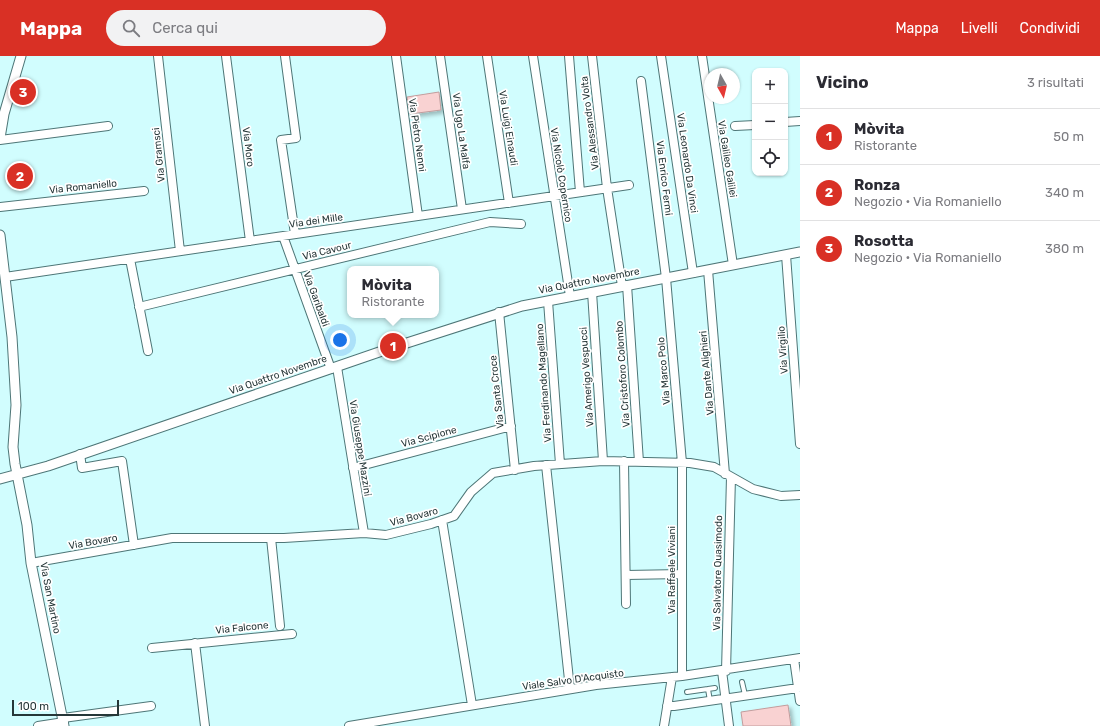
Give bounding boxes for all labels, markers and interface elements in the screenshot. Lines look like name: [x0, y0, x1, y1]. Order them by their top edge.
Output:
search box: [106, 10, 386, 46]
text: Mappa: [20, 17, 82, 40]
icon: search: [120, 17, 142, 39]
text: Cerca qui: [152, 19, 218, 37]
text: Mappa: [895, 20, 939, 37]
text: Livelli: [961, 20, 998, 37]
text: Condividi: [1020, 20, 1080, 37]
north arrow: [704, 68, 740, 104]
map controls: [752, 68, 788, 176]
button: +: [752, 68, 788, 104]
text: Vicino: [816, 72, 869, 92]
street label: Via Alessandro Volta: [578, 75, 602, 171]
text: 3 risultati: [1027, 75, 1084, 90]
pin: 3: [10, 77, 36, 107]
street label: Via Luigi Einaudi: [496, 89, 520, 167]
street label: Via Ugo La Malfa: [450, 92, 472, 170]
street label: Via Pietro Nenni: [406, 97, 428, 173]
button: −: [752, 104, 788, 140]
street label: Via Leonardo Da Vinci: [674, 112, 700, 214]
street label: Via Galileo Galilei: [715, 120, 739, 198]
text: Mòvita: [854, 120, 904, 138]
street label: Via Moro: [240, 126, 256, 168]
street label: Via Gramsci: [150, 127, 168, 183]
street label: Via Nicolò Copernico: [548, 127, 574, 223]
text: 1: [826, 129, 832, 144]
text: 50 m: [1053, 129, 1084, 144]
text: Ristorante: [854, 138, 917, 153]
street label: Via Enrico Fermi: [653, 140, 675, 216]
button: locate: [752, 140, 788, 176]
pin: 2: [7, 161, 33, 191]
text: Ronza: [854, 176, 900, 194]
street label: Via Romaniello: [48, 177, 118, 197]
text: 2: [825, 185, 833, 200]
text: 340 m: [1045, 185, 1084, 200]
text: Negozio · Via Romaniello: [854, 194, 1002, 209]
street label: Via dei Mille: [288, 211, 344, 231]
text: Rosotta: [854, 232, 914, 250]
street label: Via Cavour: [301, 239, 353, 263]
text: 3: [825, 241, 833, 256]
text: 380 m: [1045, 241, 1084, 256]
text: Negozio · Via Romaniello: [854, 250, 1002, 265]
street label: Via Quattro Novembre: [538, 265, 641, 297]
popup: [347, 266, 439, 318]
street label: Via Garibaldi: [300, 270, 332, 328]
text: Mòvita: [362, 276, 412, 294]
text: Ristorante: [362, 294, 424, 309]
street label: Via Cristoforo Colombo: [613, 320, 633, 428]
street label: Via Ferdinando Magellano: [534, 323, 554, 443]
street label: Via Virgilio: [775, 325, 791, 374]
street label: Via Amerigo Vespucci: [578, 327, 596, 427]
your location: [330, 330, 350, 350]
street label: Via Dante Alighieri: [697, 330, 717, 416]
pin: 1: [380, 331, 406, 361]
street label: Via Marco Polo: [655, 336, 673, 405]
street label: Via Quattro Novembre: [228, 353, 329, 397]
street label: Via Santa Croce: [487, 354, 507, 429]
street label: Via Giuseppe Mazzini: [346, 399, 374, 497]
street label: Via Scipione: [400, 424, 458, 450]
street label: Via Bovaro: [389, 505, 440, 529]
street label: Via Salvatore Quasimodo: [711, 515, 725, 631]
street label: Via Raffaele Viviani: [666, 526, 678, 614]
street label: Via Bovaro: [68, 532, 119, 552]
street label: Via San Martino: [37, 561, 63, 635]
street label: Via Falcone: [215, 619, 270, 637]
street label: Viale Salvo D'Acquisto: [521, 667, 625, 693]
scale bar: [12, 698, 119, 717]
text: 100 m: [18, 700, 49, 713]

